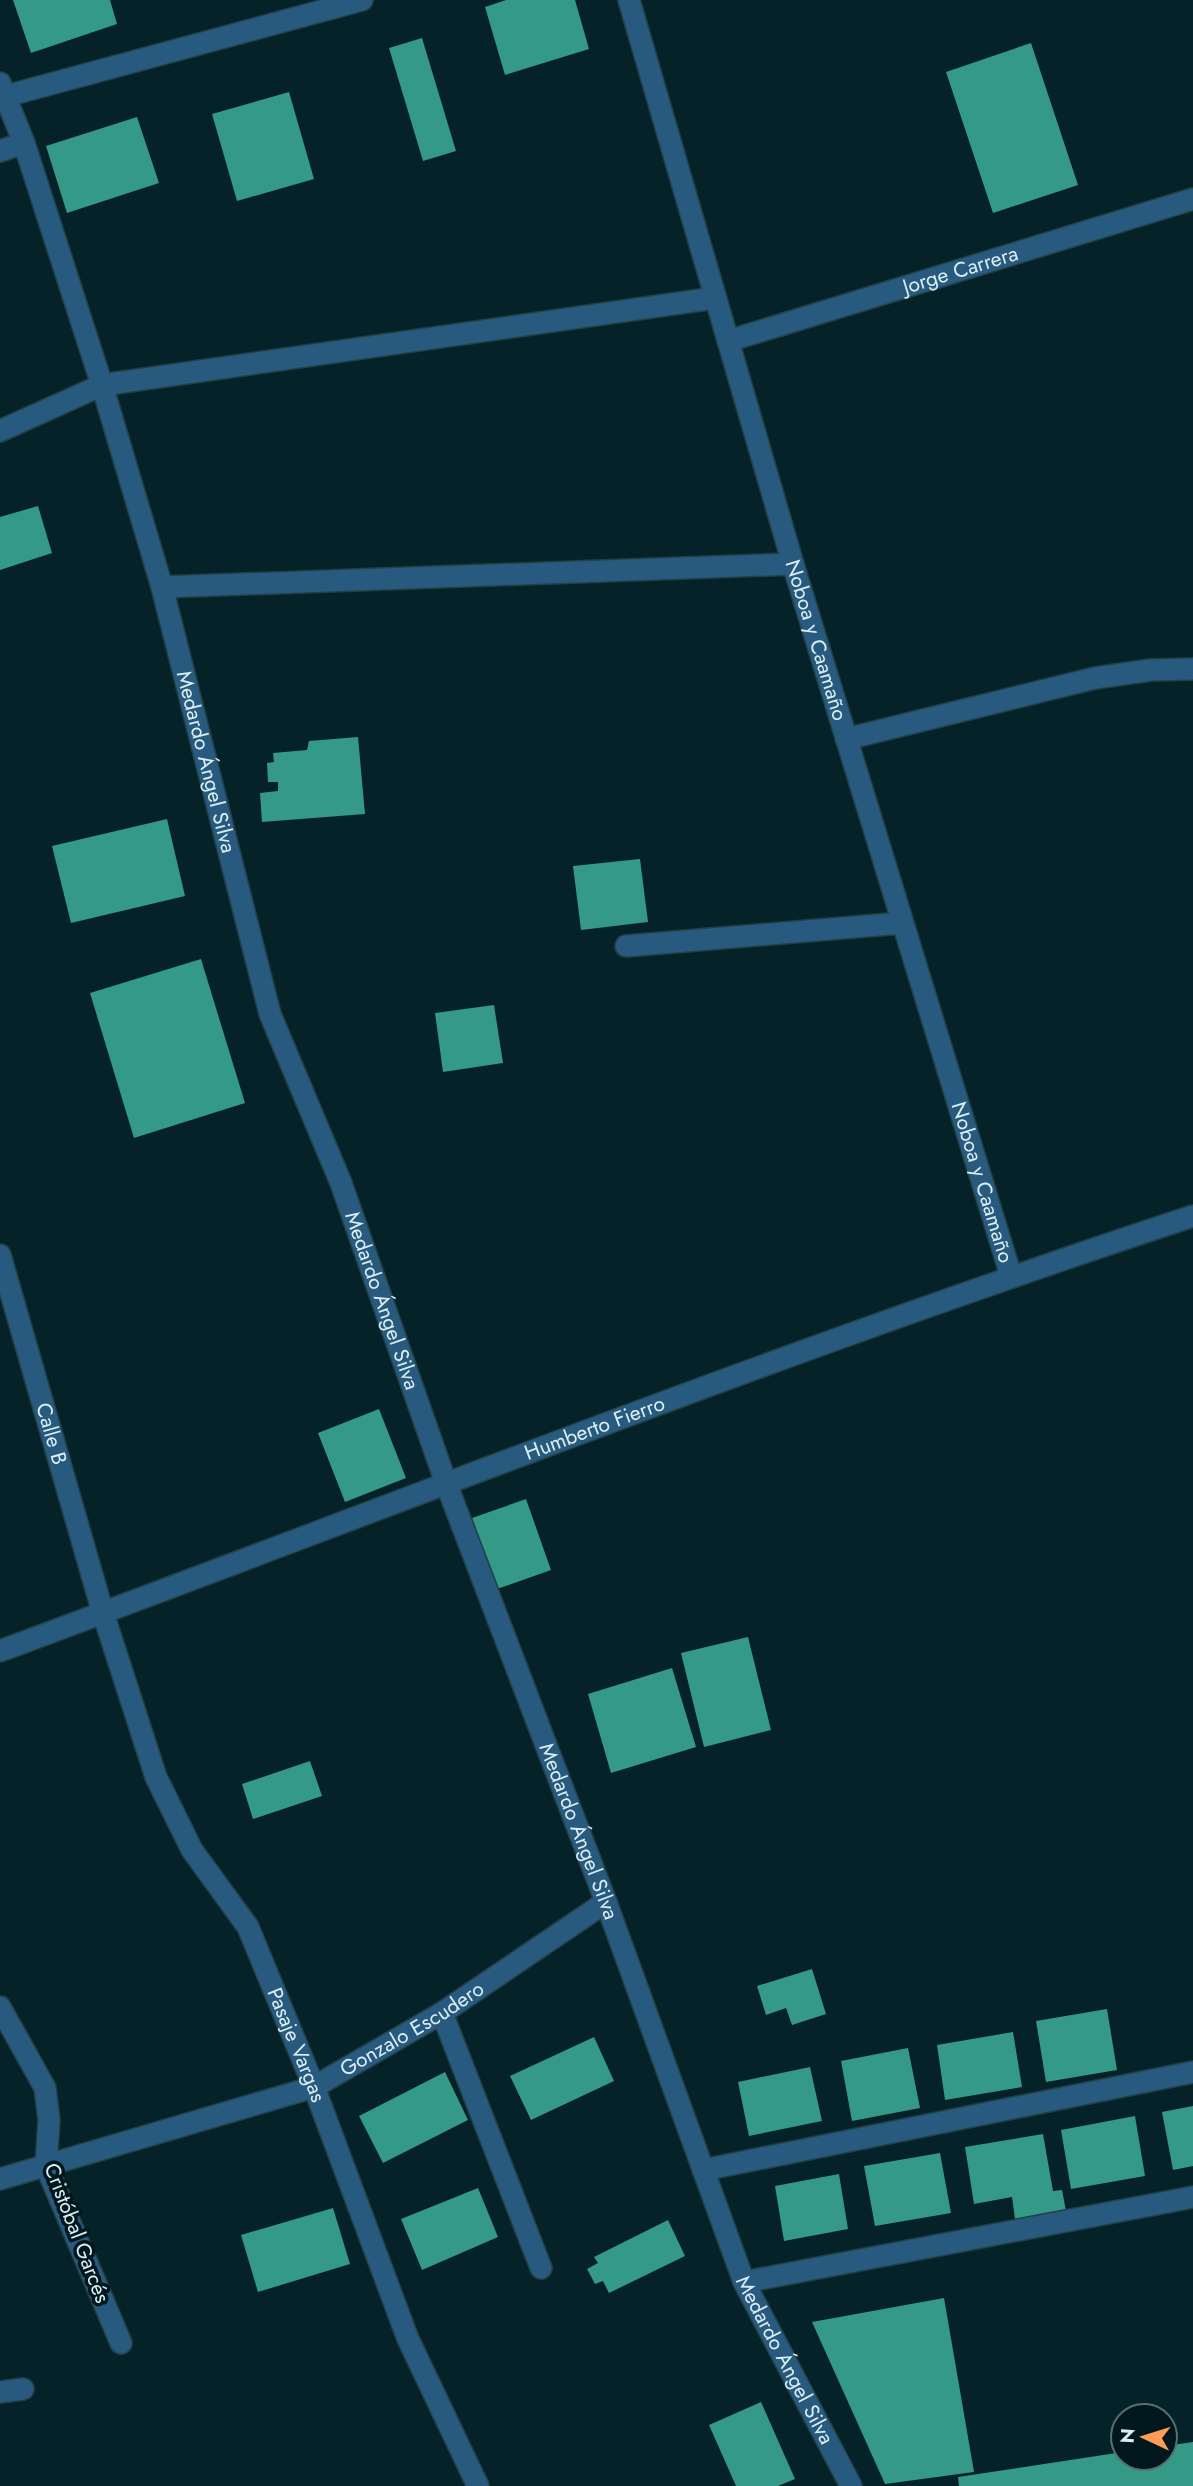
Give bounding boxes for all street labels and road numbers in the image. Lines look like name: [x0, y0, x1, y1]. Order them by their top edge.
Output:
street label: Jorge Carrera: [896, 238, 1022, 303]
street label: Noboa y Caamaño: [778, 556, 855, 724]
street label: Medardo Ángel Silva: [169, 668, 244, 856]
street label: Noboa y Caamaño: [944, 1098, 1021, 1266]
street label: Medardo Ángel Silva: [337, 1207, 427, 1394]
street label: Humberto Fierro: [520, 1388, 669, 1468]
street label: Calle B: [28, 1399, 75, 1468]
street label: Medardo Ángel Silva: [532, 1739, 626, 1924]
street label: Gonzalo Escudero: [334, 1974, 490, 2084]
street label: Pasaje Vargas: [260, 1983, 333, 2106]
street label: Cristóbal Garcés: [37, 2159, 117, 2307]
street label: Medardo Ángel Silva: [728, 2270, 842, 2450]

